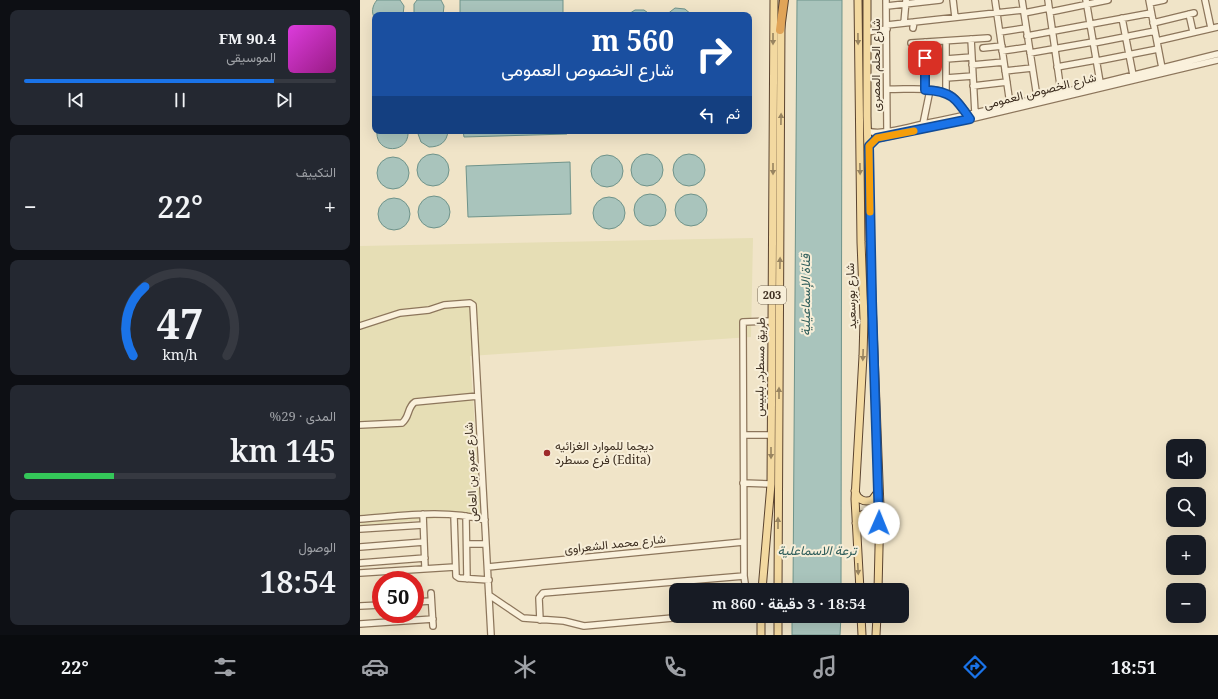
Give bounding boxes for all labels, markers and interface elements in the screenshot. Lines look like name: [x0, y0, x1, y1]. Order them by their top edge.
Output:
street label: شارع الحلم المصرى: [867, 19, 885, 111]
text: 560 m: [592, 21, 674, 59]
text: 90.4 FM: [219, 28, 276, 48]
icon: right: [688, 28, 740, 80]
one-way arrow: [770, 33, 776, 46]
one-way arrow: [855, 33, 861, 46]
pin: [908, 41, 942, 75]
icon: arrive: [914, 47, 936, 69]
text: الموسيقى: [226, 48, 276, 66]
text: شارع الخصوص العمومى: [501, 57, 674, 81]
street label: شارع الخصوص العمومى: [982, 68, 1098, 114]
icon: previous: [65, 89, 87, 111]
icon: pause: [169, 89, 191, 111]
icon: next: [273, 89, 295, 111]
text: ثم: [726, 103, 740, 123]
icon: left: [696, 104, 718, 126]
one-way arrow: [778, 112, 784, 125]
text: التكييف: [296, 163, 336, 181]
one-way arrow: [770, 163, 776, 176]
one-way arrow: [856, 163, 863, 175]
text: 22°: [157, 186, 203, 227]
text: −: [24, 191, 37, 221]
text: +: [324, 191, 336, 221]
water label: قناة الإسماعيلية: [796, 253, 814, 336]
one-way arrow: [777, 256, 783, 269]
street label: شارع بورسعيد: [841, 263, 861, 329]
road number: 203: [758, 286, 786, 304]
text: 47: [156, 294, 204, 350]
street label: طريق مسطرد, بلبيس: [750, 317, 769, 417]
text: km/h: [162, 344, 198, 363]
one-way arrow: [860, 349, 866, 362]
one-way arrow: [776, 386, 782, 399]
text: المدى · 29%: [269, 407, 336, 425]
street label: شارع عمرو بن العاص: [459, 422, 483, 522]
text: 145 km: [230, 430, 336, 471]
place label: ديجما للموارد الغزائيه فرع مسطرد (Edita): [555, 437, 654, 469]
map controls: [1166, 439, 1206, 623]
button: sound: [1166, 439, 1206, 479]
one-way arrow: [768, 447, 774, 460]
marker: ديجما للموارد الغزائيه فرع مسطرد (Edita): [542, 448, 552, 458]
button: search: [1166, 487, 1206, 527]
position arrow: [858, 502, 900, 544]
one-way arrow: [775, 516, 781, 529]
street label: شارع محمد الشعراوى: [563, 530, 667, 558]
button: +: [1166, 535, 1206, 575]
text: الوصول: [298, 538, 336, 556]
water label: ترعة الاسماعلية: [778, 541, 858, 559]
text: 18:54: [260, 561, 336, 602]
one-way arrow: [855, 563, 862, 575]
speed limit sign: 50: [372, 571, 424, 623]
button: −: [1166, 583, 1206, 623]
text: 18:54 · 3 دقيقة · 860 m: [712, 593, 866, 613]
icon: filters: [211, 653, 239, 681]
icon: car: [361, 653, 389, 681]
icon: climate: [511, 653, 539, 681]
icon: phone: [661, 653, 689, 681]
icon: music: [811, 653, 839, 681]
icon: directions: [961, 653, 989, 681]
text: 22°: [61, 655, 89, 679]
text: 18:51: [1111, 655, 1157, 679]

